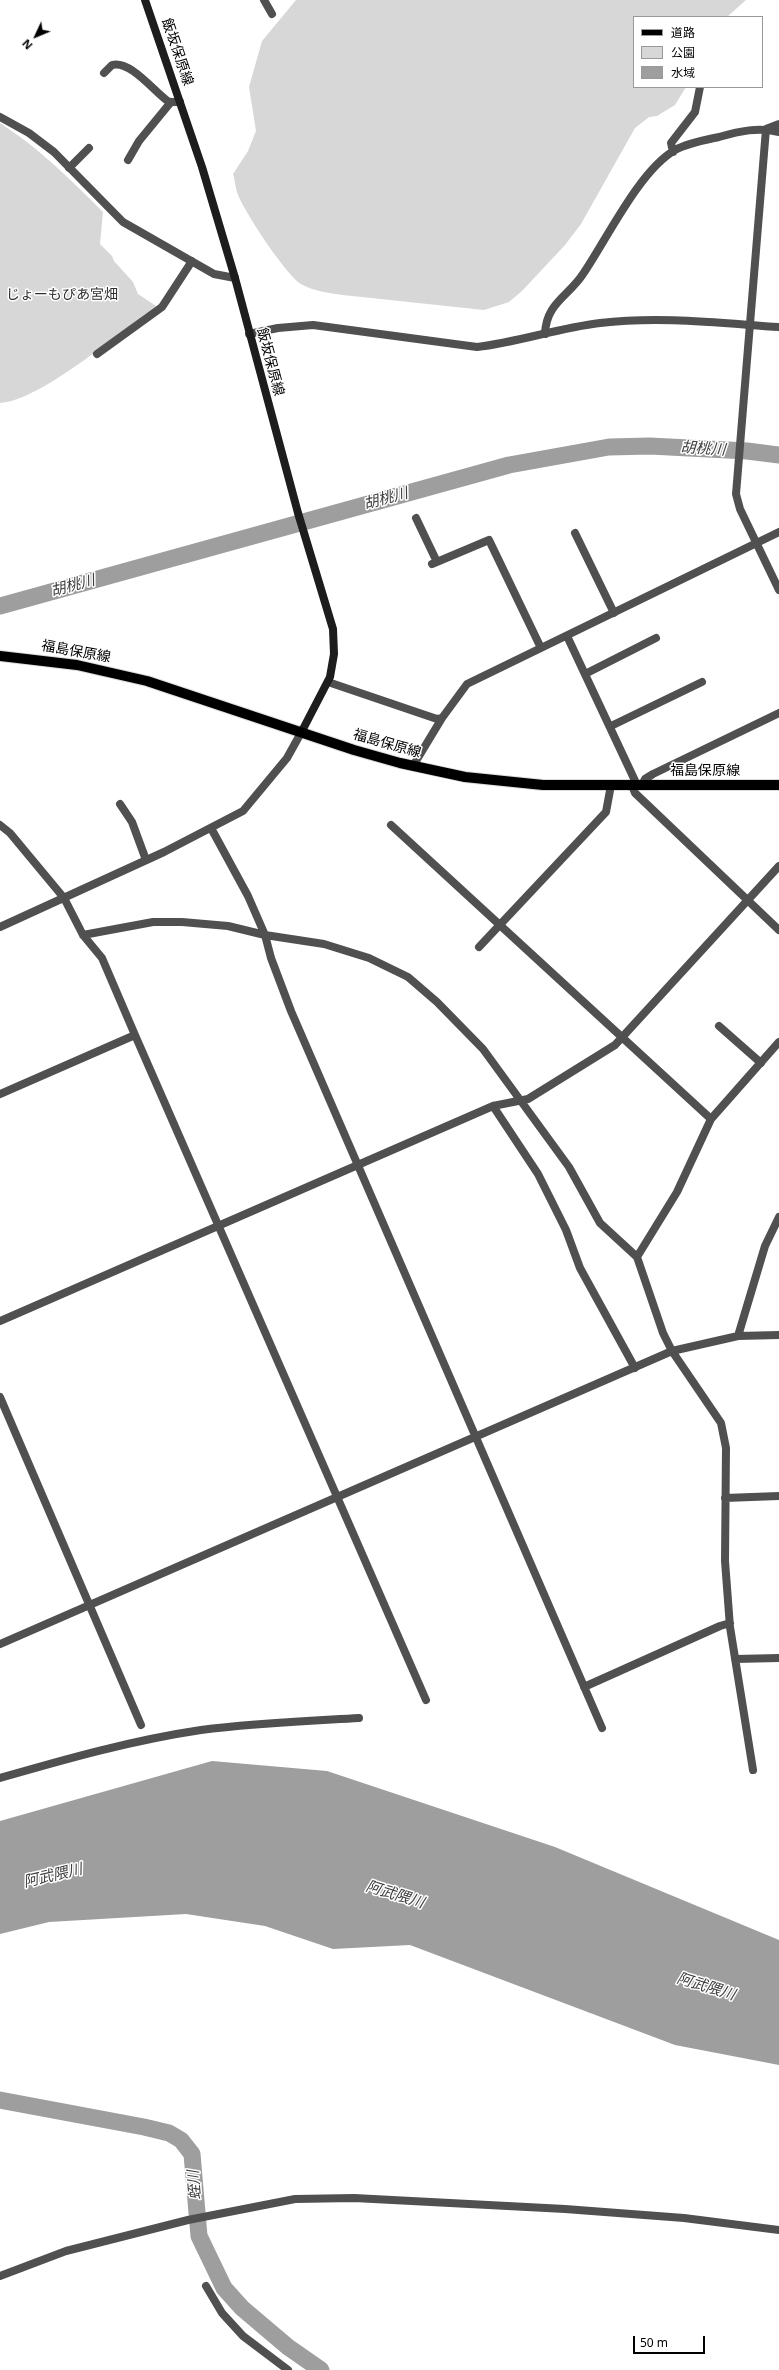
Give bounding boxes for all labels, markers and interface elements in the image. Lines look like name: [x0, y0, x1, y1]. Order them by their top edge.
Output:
north arrow: [16, 16, 56, 56]
street label: 飯坂保原線: [158, 16, 196, 88]
legend: [633, 16, 763, 88]
text: 道路: [671, 24, 695, 41]
text: N: [19, 36, 36, 53]
text: 公園: [671, 44, 695, 61]
text: 水域: [671, 64, 695, 81]
park label: じょーもぴあ宮畑: [6, 287, 118, 303]
street label: 飯坂保原線: [253, 326, 287, 398]
water label: 胡桃川: [680, 438, 726, 460]
water label: 胡桃川: [362, 484, 410, 514]
water label: 胡桃川: [49, 571, 97, 601]
street label: 福島保原線: [40, 638, 112, 666]
street label: 福島保原線: [351, 726, 423, 762]
street label: 福島保原線: [670, 763, 740, 779]
water label: 阿武隈川: [22, 1860, 84, 1892]
water label: 阿武隈川: [364, 1878, 426, 1912]
water label: 阿武隈川: [675, 1970, 737, 2004]
water label: 蛭川: [185, 2169, 205, 2201]
scale bar: [635, 2328, 707, 2354]
text: 50 m: [640, 2334, 668, 2351]

